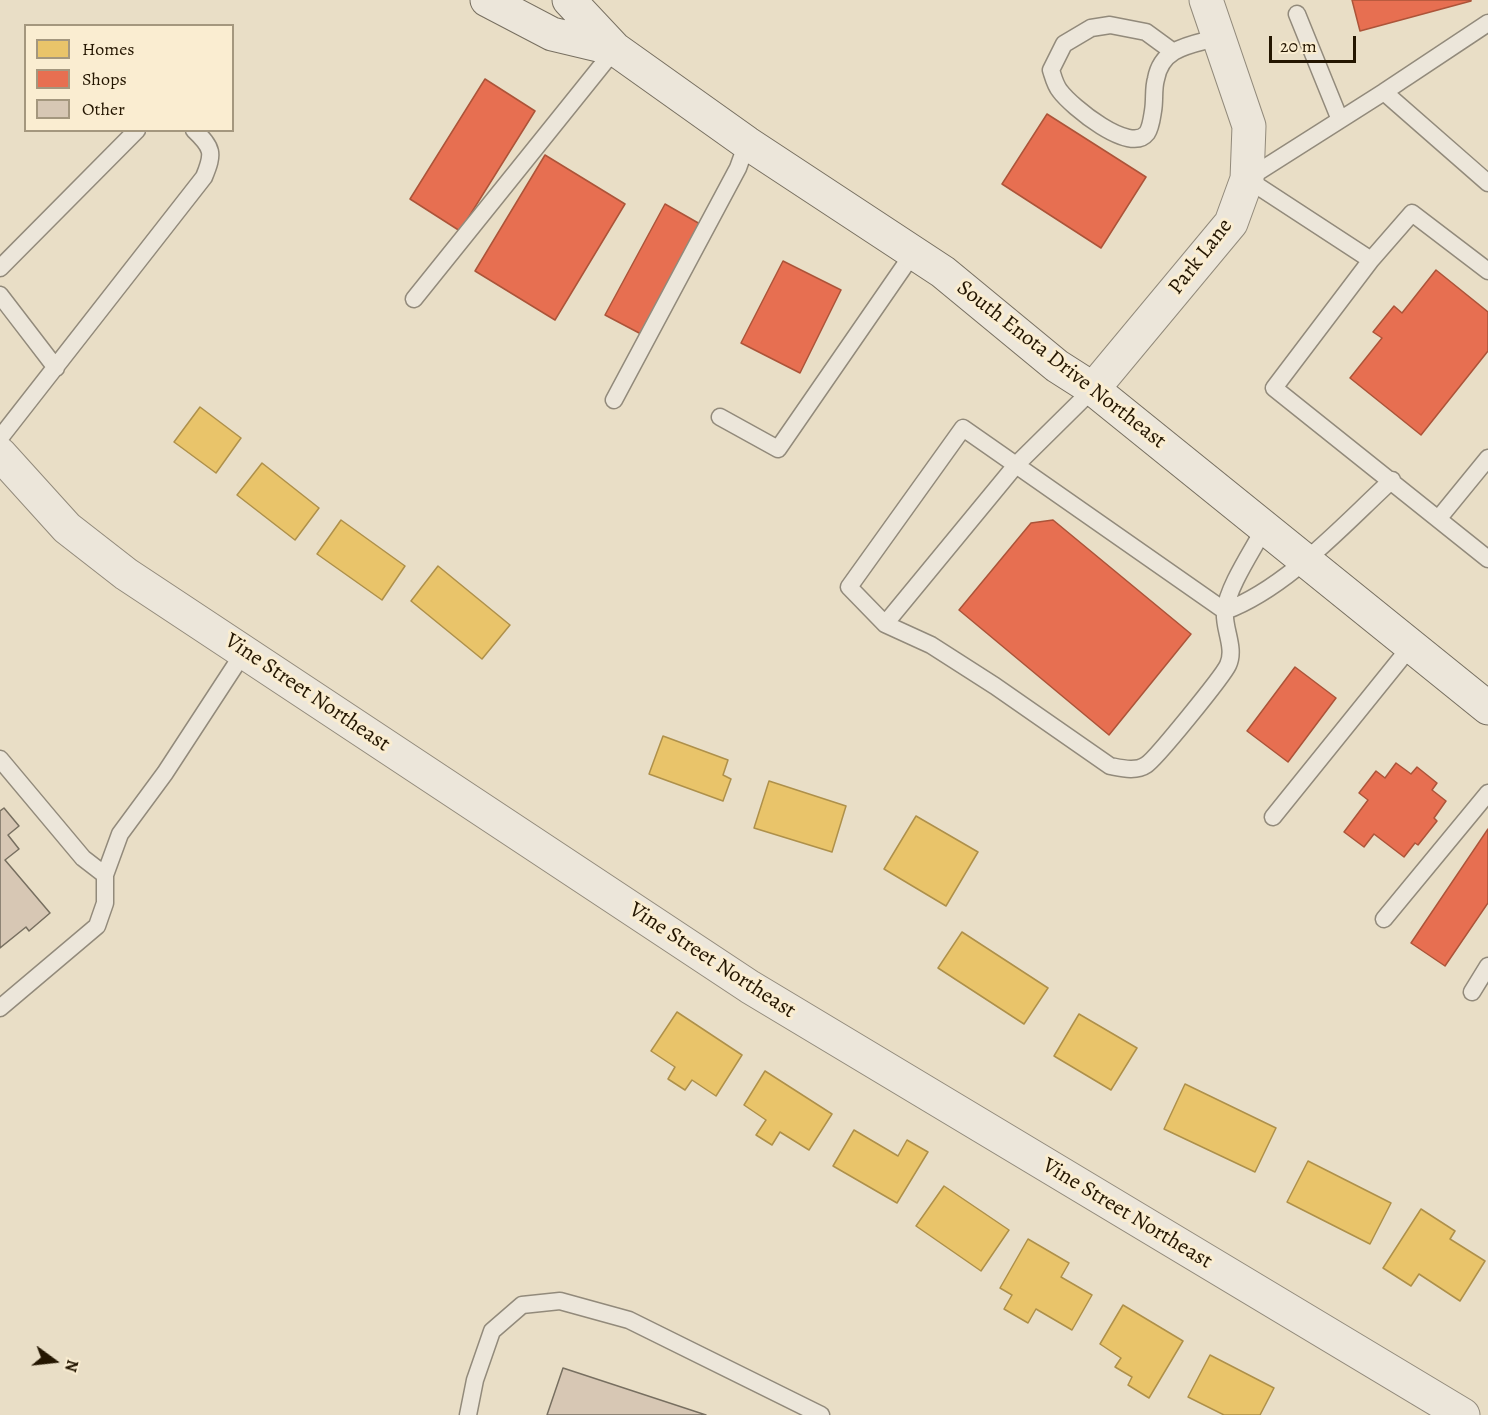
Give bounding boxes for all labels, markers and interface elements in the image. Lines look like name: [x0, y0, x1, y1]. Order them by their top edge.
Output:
legend: [24, 24, 234, 132]
scale bar: [1272, 24, 1359, 62]
text: 20 m: [1280, 34, 1317, 58]
text: Homes: [82, 37, 134, 61]
text: Shops: [82, 67, 127, 91]
text: Other: [82, 97, 125, 121]
street label: Park Lane: [1163, 214, 1239, 300]
street label: South Enota Drive Northeast: [951, 275, 1171, 455]
street label: Vine Street Northeast: [219, 628, 395, 758]
street label: Vine Street Northeast: [624, 897, 800, 1025]
street label: Vine Street Northeast: [1037, 1153, 1217, 1275]
north arrow: [24, 1331, 84, 1391]
text: N: [59, 1357, 84, 1374]

